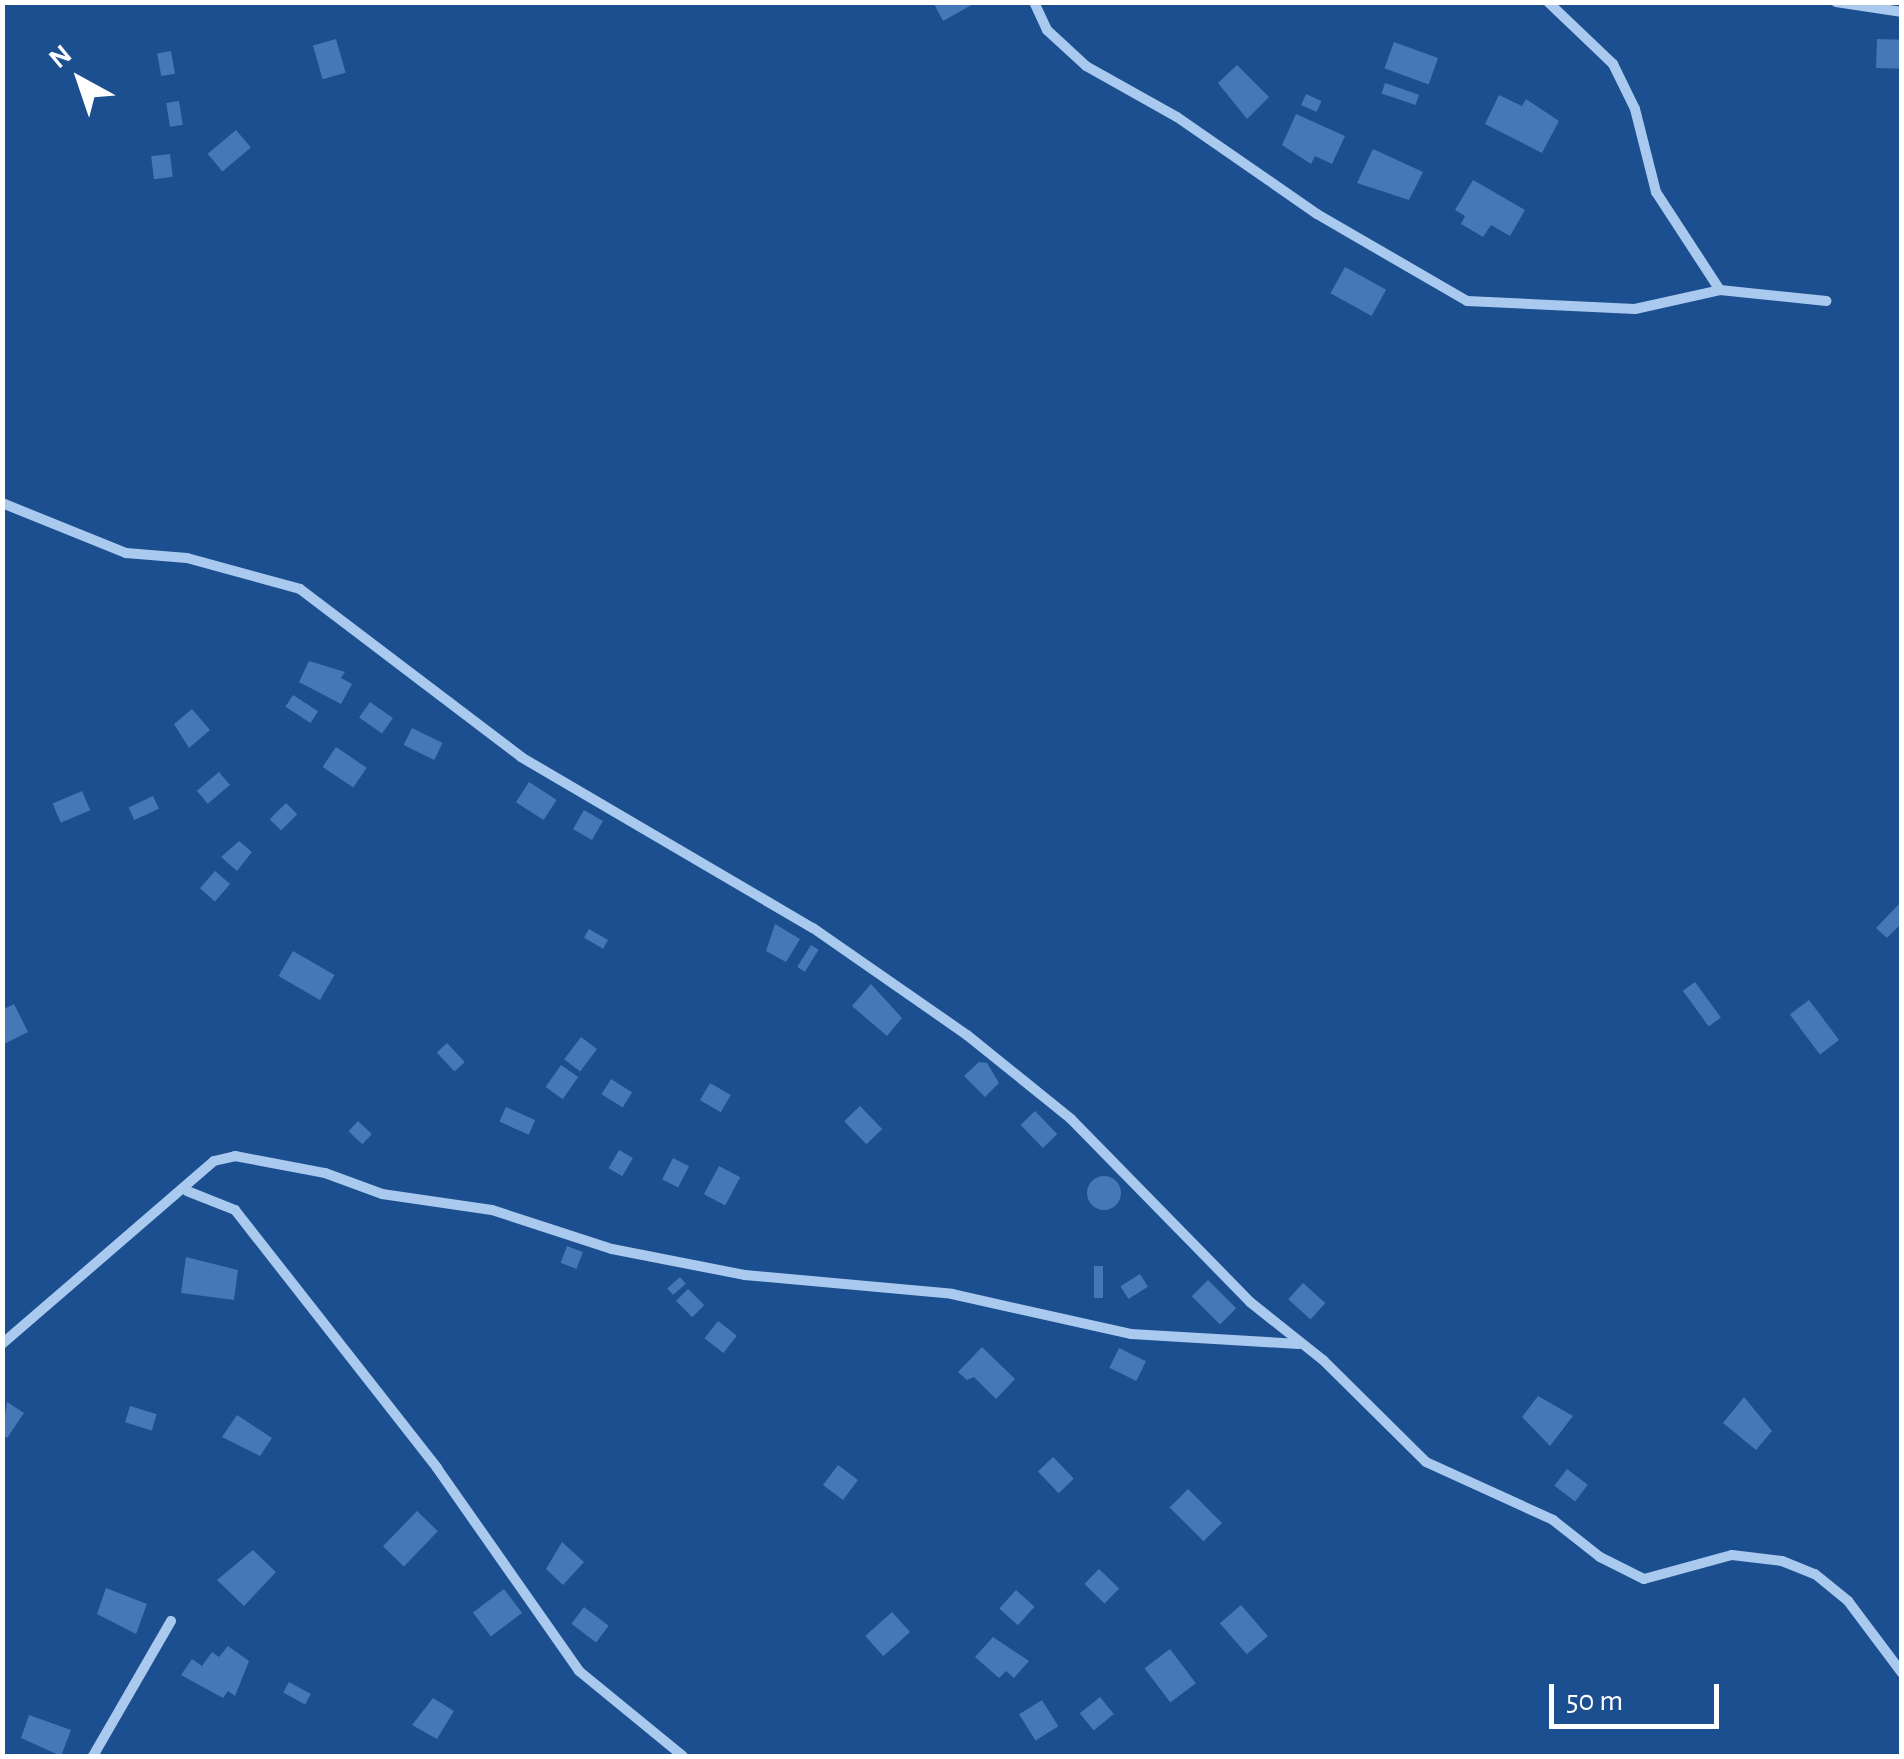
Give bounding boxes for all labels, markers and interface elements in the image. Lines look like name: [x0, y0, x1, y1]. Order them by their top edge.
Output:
north arrow: [30, 30, 130, 130]
text: N: [44, 40, 77, 74]
scale bar: [1554, 1664, 1724, 1726]
text: 50 m: [1566, 1686, 1623, 1716]

